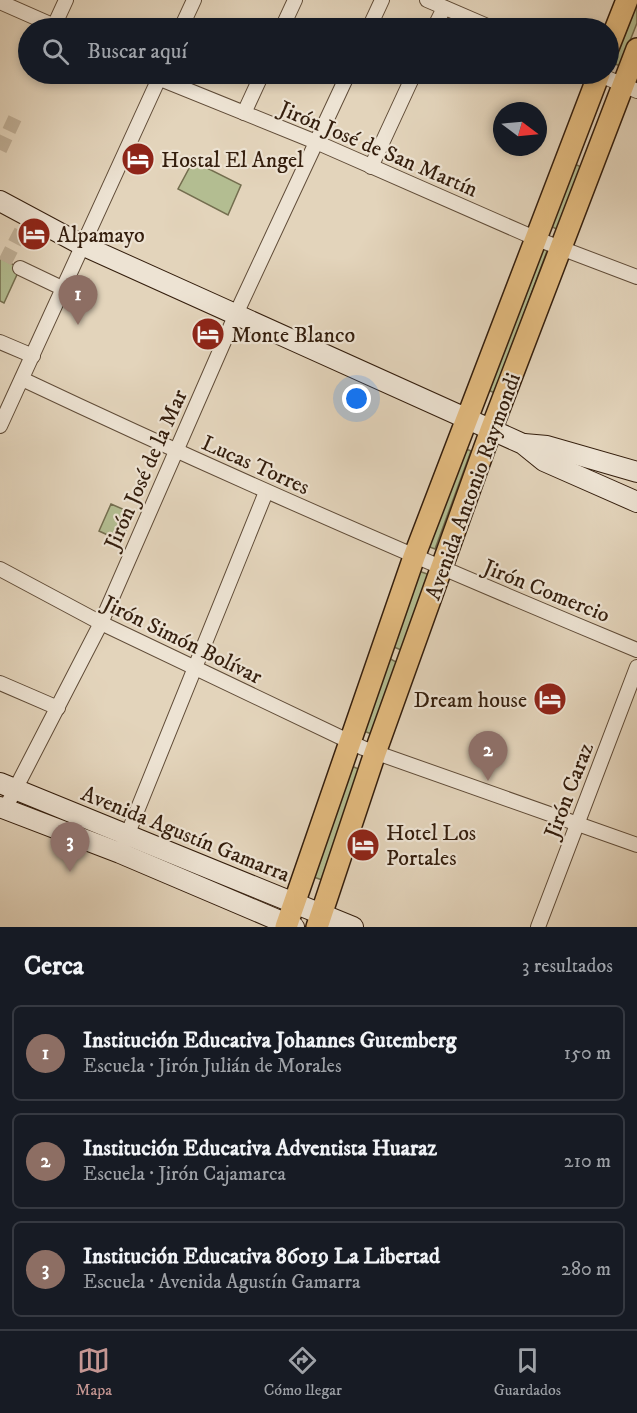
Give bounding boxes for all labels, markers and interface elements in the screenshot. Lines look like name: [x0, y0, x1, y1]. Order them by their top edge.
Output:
search box: [18, 18, 619, 84]
icon: search: [39, 35, 72, 68]
text: Buscar aquí: [87, 38, 187, 65]
street label: Jirón José de San Martín: [273, 95, 482, 204]
north arrow: [493, 102, 547, 156]
hotel icon: Hostal El Angel: [120, 141, 156, 177]
place label: Hostal El Angel: [161, 147, 304, 174]
hotel icon: Alpamayo: [16, 216, 52, 252]
place label: Alpamayo: [57, 222, 145, 249]
pin: 1: [58, 276, 98, 325]
hotel icon: Monte Blanco: [190, 316, 226, 352]
place label: Monte Blanco: [231, 322, 355, 349]
street label: Avenida Antonio Raymondi: [420, 369, 527, 604]
your location: [342, 384, 371, 413]
street label: Jirón José de la Mar: [98, 385, 194, 556]
street label: Lucas Torres: [197, 430, 313, 501]
street label: Jirón Comercio: [477, 553, 614, 629]
street label: Jirón Simón Bolívar: [97, 589, 267, 691]
hotel icon: Dream house: [532, 681, 568, 717]
place label: Dream house: [413, 687, 527, 714]
pin: 2: [468, 732, 508, 781]
street label: Jirón Caraz: [538, 739, 600, 844]
street label: Avenida Agustín Gamarra: [77, 780, 294, 889]
place label: Hotel Los Portales: [386, 820, 476, 872]
pin: 3: [50, 822, 90, 872]
hotel icon: Hotel Los Portales: [345, 827, 381, 863]
text: Cerca: [24, 950, 84, 983]
text: 3 resultados: [522, 954, 613, 979]
text: Institución Educativa Johannes Gutemberg: [83, 1027, 457, 1054]
text: 1: [42, 1041, 49, 1066]
text: 150 m: [564, 1041, 611, 1066]
text: Escuela · Jirón Julián de Morales: [83, 1054, 342, 1079]
text: Institución Educativa Adventista Huaraz: [83, 1135, 437, 1162]
text: 2: [41, 1149, 50, 1174]
text: 210 m: [564, 1149, 611, 1174]
text: Escuela · Jirón Cajamarca: [83, 1162, 286, 1187]
text: Institución Educativa 86019 La Libertad: [83, 1243, 440, 1270]
text: 3: [42, 1257, 49, 1282]
text: 280 m: [561, 1257, 611, 1282]
text: Escuela · Avenida Agustín Gamarra: [83, 1270, 361, 1295]
tab: Mapa: [76, 1344, 112, 1400]
tab: Cómo llegar: [264, 1344, 342, 1400]
tab: Guardados: [494, 1344, 561, 1400]

